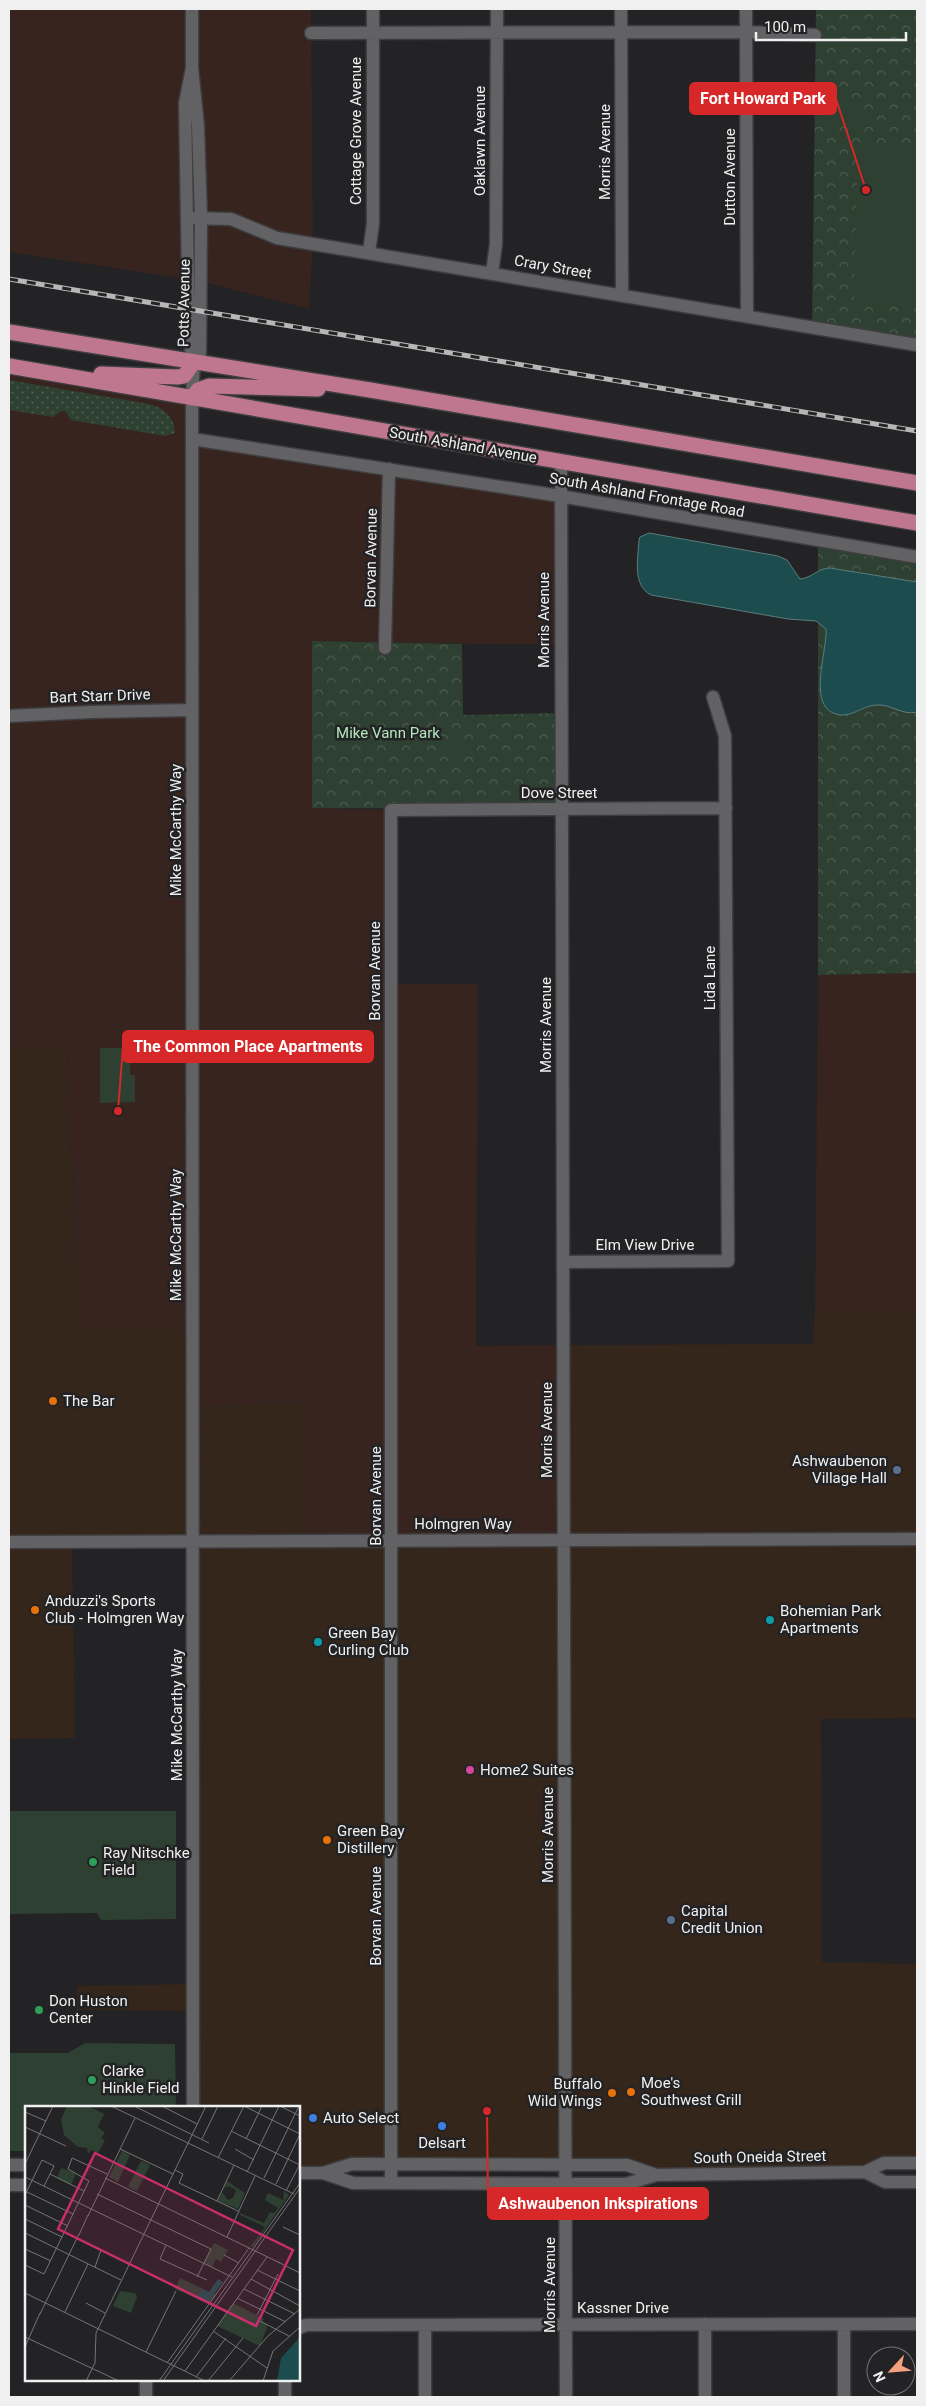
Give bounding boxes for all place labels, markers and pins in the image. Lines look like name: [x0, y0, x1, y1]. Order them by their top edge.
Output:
callout: Fort Howard Park: [690, 83, 836, 114]
callout: The Common Place Apartments: [123, 1031, 373, 1062]
place label: The Bar: [63, 1392, 114, 1410]
marker: The Bar: [47, 1395, 59, 1407]
place label: Ashwaubenon Village Hall: [792, 1452, 887, 1487]
marker: Ashwaubenon Village Hall: [891, 1464, 903, 1476]
place label: Anduzzi's Sports Club - Holmgren Way: [45, 1592, 184, 1627]
place label: Bohemian Park Apartments: [780, 1602, 882, 1637]
marker: Anduzzi's Sports Club - Holmgren Way: [29, 1604, 41, 1616]
marker: Bohemian Park Apartments: [764, 1614, 776, 1626]
place label: Green Bay Curling Club: [328, 1624, 409, 1659]
marker: Green Bay Curling Club: [312, 1636, 324, 1648]
place label: Home2 Suites: [480, 1761, 574, 1779]
marker: Home2 Suites: [464, 1764, 476, 1776]
place label: Green Bay Distillery: [337, 1822, 405, 1857]
marker: Green Bay Distillery: [321, 1834, 333, 1846]
place label: Ray Nitschke Field: [103, 1844, 190, 1879]
marker: Ray Nitschke Field: [87, 1856, 99, 1868]
place label: Capital Credit Union: [681, 1902, 763, 1937]
marker: Capital Credit Union: [665, 1914, 677, 1926]
place label: Don Huston Center: [49, 1992, 128, 2027]
marker: Don Huston Center: [33, 2004, 45, 2016]
place label: Clarke Hinkle Field: [102, 2062, 180, 2097]
marker: Clarke Hinkle Field: [86, 2074, 98, 2086]
place label: Moe's Southwest Grill: [641, 2074, 742, 2109]
place label: Buffalo Wild Wings: [528, 2075, 602, 2110]
marker: Moe's Southwest Grill: [625, 2086, 637, 2098]
marker: Buffalo Wild Wings: [606, 2087, 618, 2099]
place label: Auto Select: [323, 2109, 399, 2127]
marker: Auto Select: [307, 2112, 319, 2124]
marker: Delsart: [436, 2120, 448, 2132]
place label: Delsart: [418, 2134, 466, 2152]
callout: Ashwaubenon Inkspirations: [488, 2188, 708, 2219]

